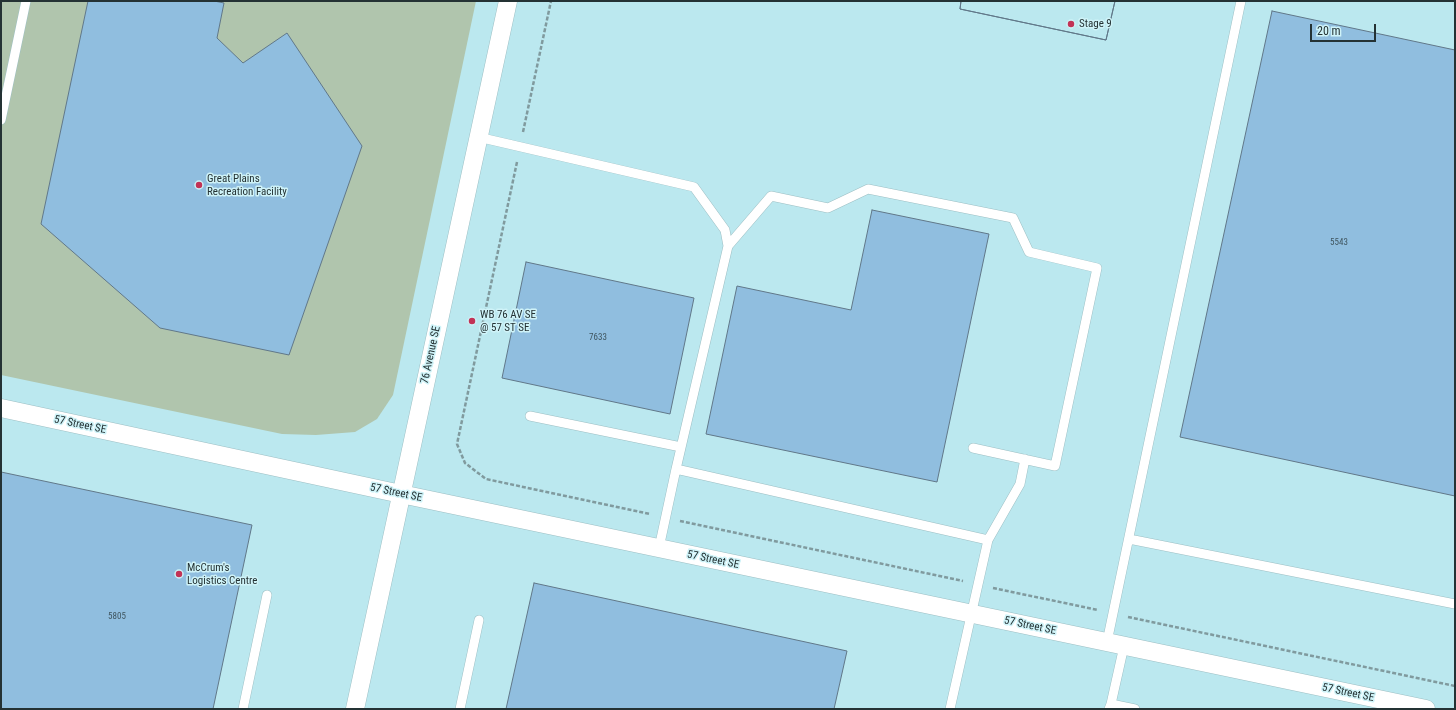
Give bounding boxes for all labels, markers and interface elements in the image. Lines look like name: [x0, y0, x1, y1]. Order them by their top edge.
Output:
scale bar: [1312, 16, 1378, 42]
place label: Stage 9: [1079, 17, 1112, 31]
marker: Stage 9: [1066, 19, 1076, 29]
text: 20 m: [1317, 24, 1341, 38]
place label: Great Plains Recreation Facility: [207, 172, 287, 198]
marker: Great Plains Recreation Facility: [194, 180, 204, 190]
house number: 5543: [1330, 238, 1348, 248]
place label: WB 76 AV SE @ 57 ST SE: [480, 308, 536, 334]
marker: WB 76 AV SE @ 57 ST SE: [467, 316, 477, 326]
street label: 76 Avenue SE: [418, 325, 444, 385]
house number: 7633: [589, 333, 607, 343]
street label: 57 Street SE: [53, 413, 107, 437]
street label: 57 Street SE: [369, 481, 423, 505]
street label: 57 Street SE: [686, 548, 740, 572]
place label: McCrum's Logistics Centre: [187, 561, 258, 587]
marker: McCrum's Logistics Centre: [174, 569, 184, 579]
house number: 5805: [108, 612, 126, 622]
street label: 57 Street SE: [1003, 614, 1057, 638]
street label: 57 Street SE: [1321, 681, 1375, 705]

